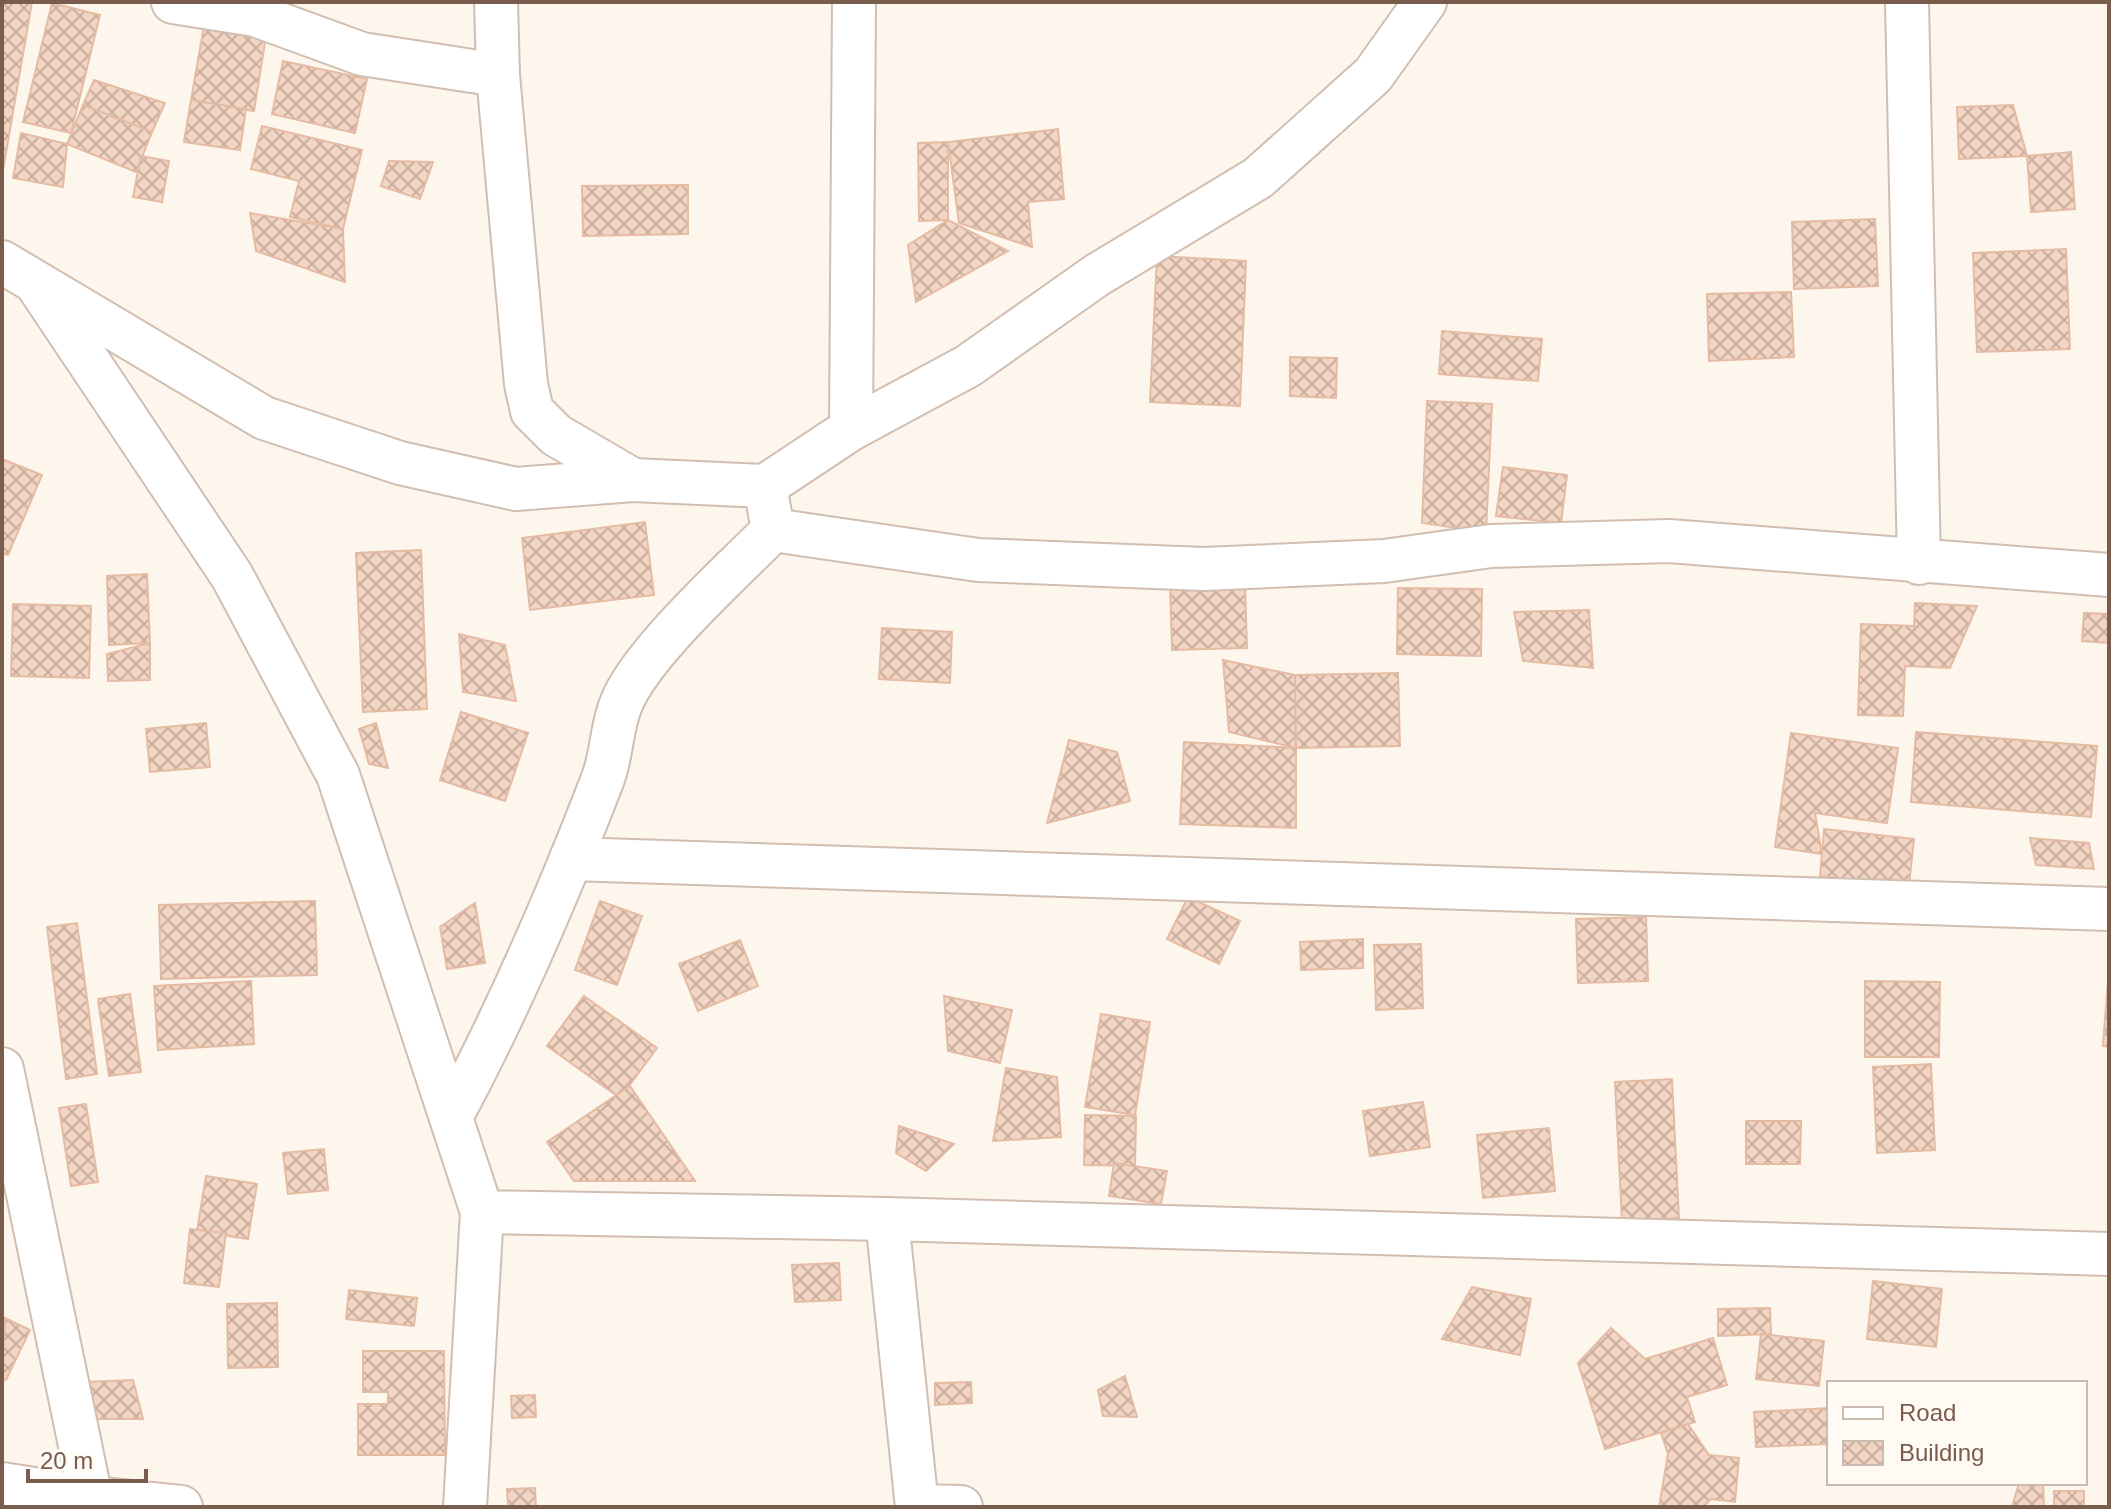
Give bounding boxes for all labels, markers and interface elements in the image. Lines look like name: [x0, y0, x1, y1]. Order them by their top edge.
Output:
legend: [1827, 1381, 2087, 1485]
text: Road: [1899, 1399, 1956, 1426]
scale bar: [28, 1433, 146, 1483]
text: Building: [1899, 1439, 1984, 1466]
text: 20 m: [40, 1447, 93, 1474]

